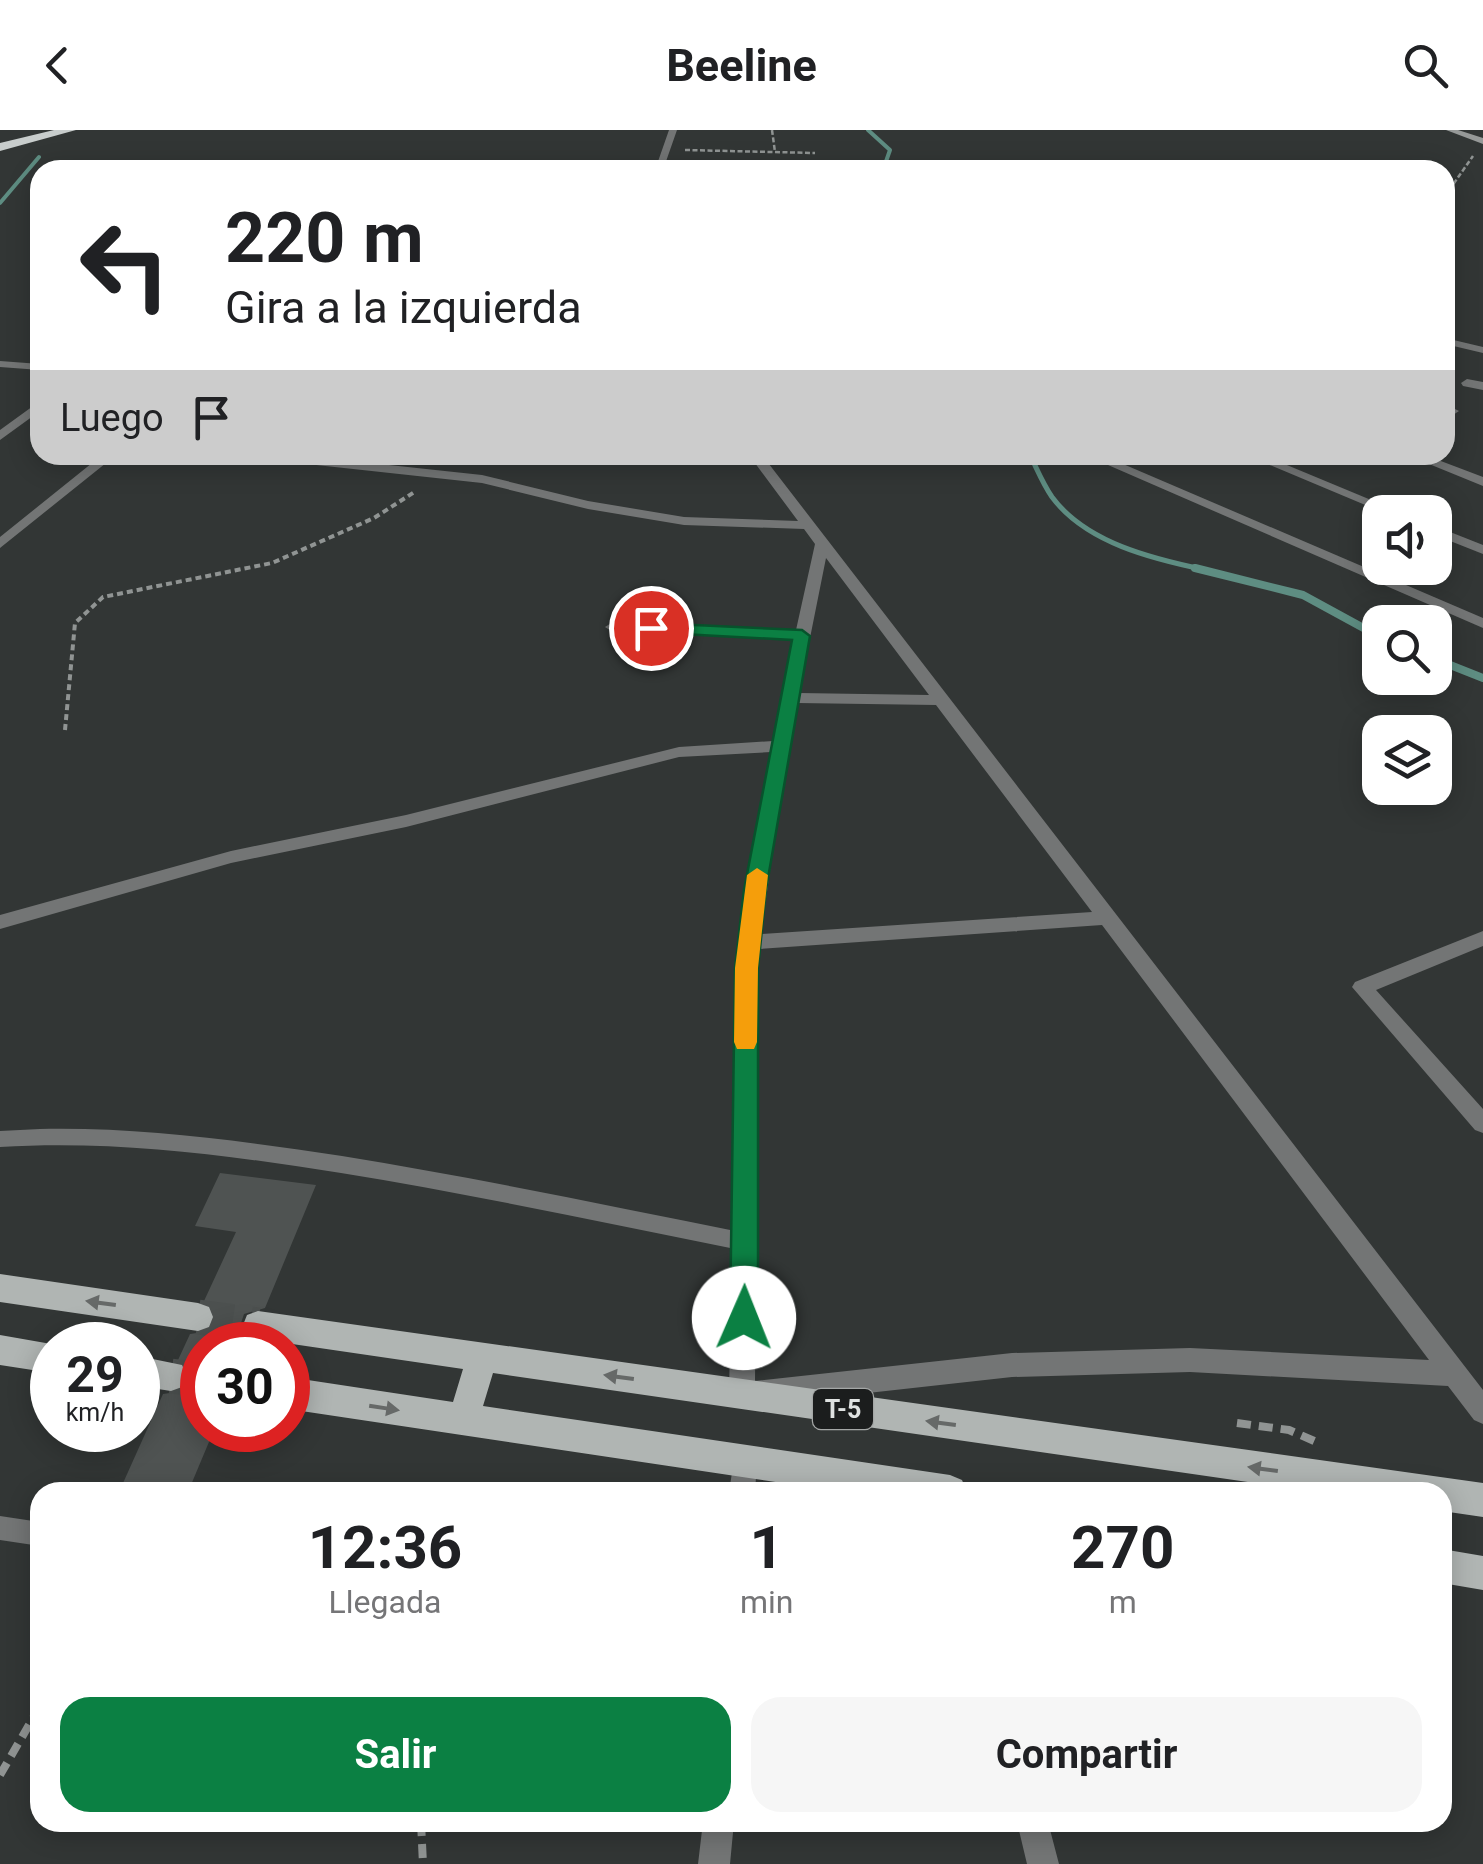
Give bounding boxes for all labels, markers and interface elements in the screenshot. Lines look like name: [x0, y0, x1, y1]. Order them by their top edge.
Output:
icon: back: [30, 38, 85, 93]
icon: search: [1398, 38, 1453, 93]
text: Beeline: [666, 39, 817, 92]
text: 220 m: [225, 197, 424, 279]
icon: left: [60, 200, 190, 330]
text: Gira a la izquierda: [225, 281, 582, 334]
icon: arrive: [184, 390, 239, 445]
text: Luego: [60, 396, 164, 440]
map controls: [1362, 495, 1452, 805]
button: sound: [1362, 495, 1452, 585]
pin: [609, 586, 694, 671]
icon: arrive: [624, 601, 679, 656]
button: search: [1362, 605, 1452, 695]
button: layers: [1362, 715, 1452, 805]
position arrow: [692, 1266, 796, 1370]
one-way arrow: [85, 1294, 116, 1310]
speed limit sign: 30: [180, 1322, 310, 1452]
text: 29: [66, 1346, 124, 1404]
one-way arrow: [603, 1369, 635, 1385]
road number: T-5: [813, 1389, 873, 1429]
text: km/h: [66, 1398, 124, 1427]
one-way arrow: [369, 1400, 400, 1416]
one-way arrow: [925, 1415, 956, 1431]
one-way arrow: [1247, 1460, 1278, 1476]
text: 12:36: [308, 1512, 462, 1583]
text: 1: [749, 1512, 784, 1583]
text: 270: [1071, 1512, 1174, 1583]
text: Llegada: [329, 1583, 441, 1621]
text: min: [740, 1583, 793, 1621]
text: m: [1109, 1583, 1137, 1621]
button: Salir: [60, 1697, 731, 1812]
button: Compartir: [751, 1697, 1422, 1812]

